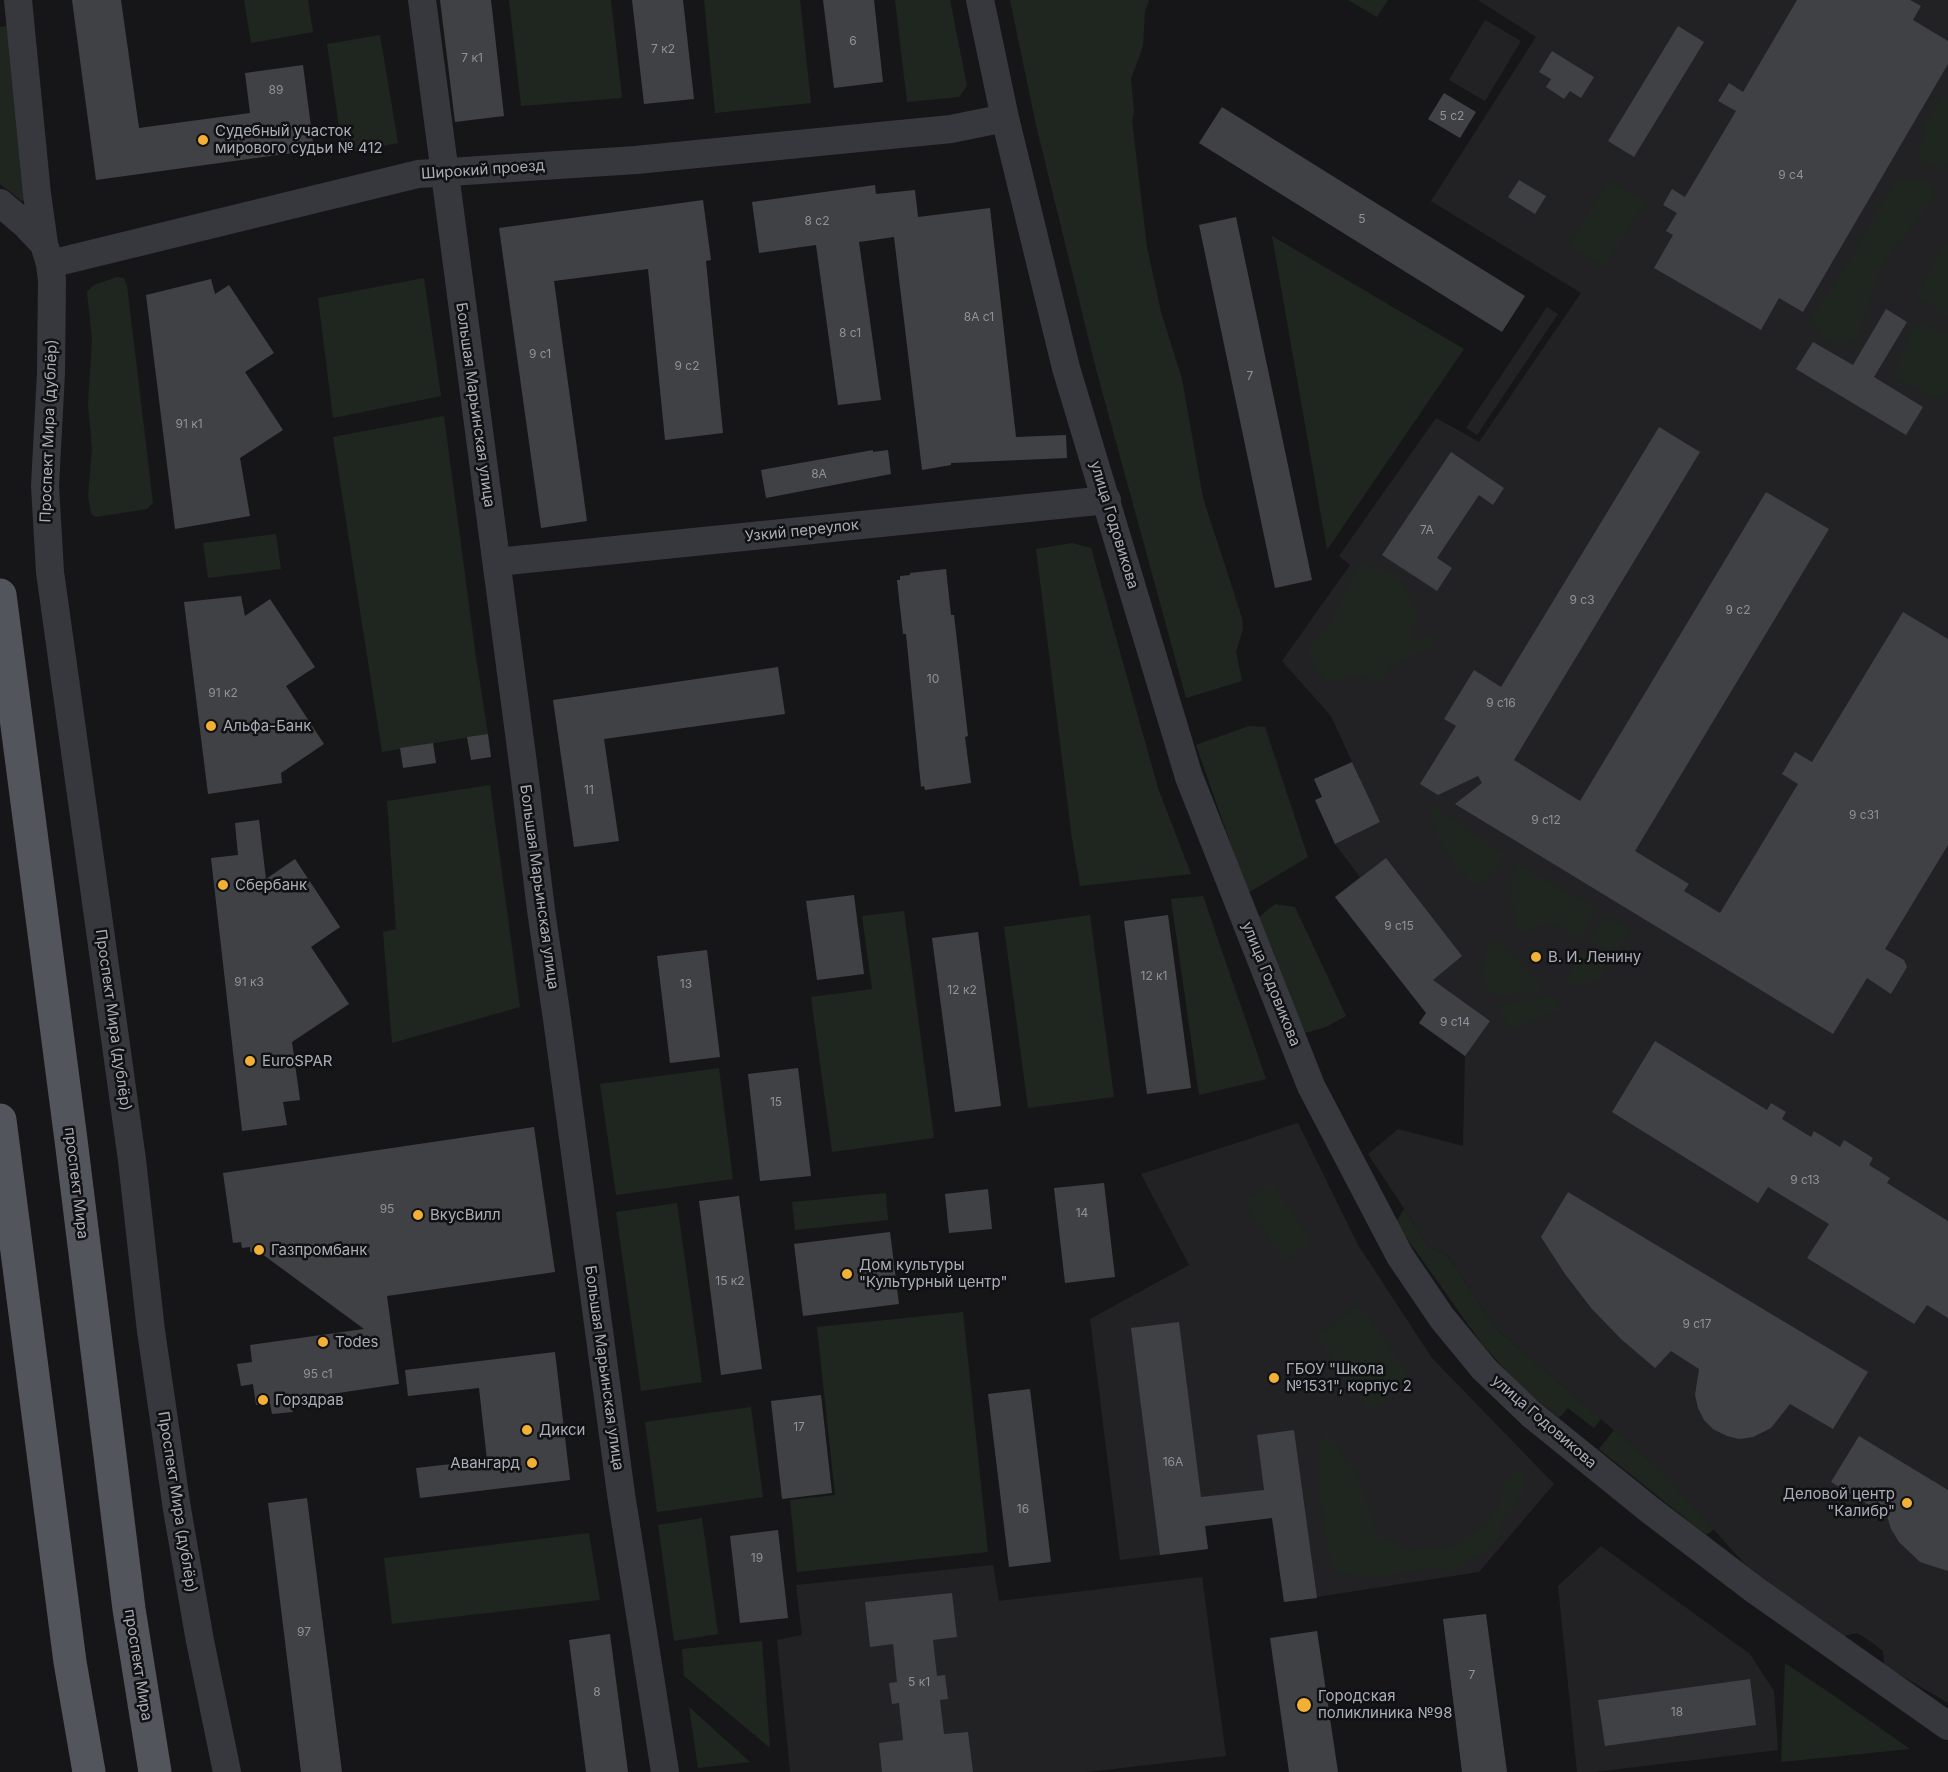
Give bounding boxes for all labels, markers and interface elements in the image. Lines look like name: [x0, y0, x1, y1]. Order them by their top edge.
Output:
house number: 6: [849, 34, 857, 48]
house number: 7 к2: [651, 42, 675, 56]
house number: 7 к1: [461, 51, 483, 65]
house number: 89: [269, 83, 283, 97]
house number: 5 с2: [1440, 109, 1464, 123]
place label: Судебный участок мирового судьи № 412: [215, 122, 383, 157]
marker: Судебный участок мирового судьи № 412: [196, 133, 210, 147]
street label: Широкий проезд: [420, 157, 546, 183]
house number: 9 с4: [1778, 168, 1804, 182]
house number: 5: [1358, 212, 1366, 226]
house number: 8 с2: [805, 214, 829, 228]
street label: Большая Марьинская улица: [452, 301, 498, 509]
house number: 8А с1: [964, 310, 994, 324]
house number: 8 с1: [839, 326, 861, 340]
street label: Проспект Мира (дублёр): [37, 339, 61, 523]
house number: 9 с1: [529, 347, 551, 361]
house number: 9 с2: [675, 359, 699, 373]
house number: 7: [1247, 369, 1253, 383]
house number: 91 к1: [175, 417, 203, 431]
street label: улица Годовикова: [1086, 459, 1142, 591]
house number: 8А: [811, 467, 827, 481]
street label: Узкий переулок: [744, 516, 860, 546]
house number: 7А: [1420, 523, 1434, 537]
house number: 9 с3: [1569, 593, 1595, 607]
house number: 9 с2: [1726, 603, 1750, 617]
house number: 10: [927, 672, 939, 686]
house number: 91 к2: [208, 686, 238, 700]
house number: 9 с16: [1486, 696, 1516, 710]
place label: Альфа-Банк: [223, 717, 311, 735]
marker: Альфа-Банк: [204, 719, 218, 733]
street label: Большая Марьинская улица: [516, 783, 562, 991]
house number: 11: [584, 783, 594, 797]
house number: 9 с31: [1849, 808, 1879, 822]
house number: 9 с12: [1531, 813, 1561, 827]
place label: Сбербанк: [235, 876, 307, 894]
marker: Сбербанк: [216, 878, 230, 892]
street label: улица Годовикова: [1238, 919, 1304, 1049]
house number: 9 с15: [1384, 919, 1414, 933]
street label: Проспект Мира (дублёр): [91, 928, 135, 1112]
place label: В. И. Ленину: [1548, 948, 1641, 966]
marker: В. И. Ленину: [1529, 950, 1543, 964]
house number: 12 к1: [1141, 969, 1167, 983]
house number: 91 к3: [234, 975, 264, 989]
house number: 13: [680, 977, 692, 991]
house number: 12 к2: [947, 983, 977, 997]
house number: 9 с14: [1440, 1015, 1470, 1029]
place label: EuroSPAR: [262, 1052, 332, 1070]
marker: EuroSPAR: [243, 1054, 257, 1068]
house number: 15: [770, 1095, 782, 1109]
street label: проспект Мира: [60, 1126, 92, 1240]
house number: 9 с13: [1790, 1173, 1820, 1187]
house number: 95: [380, 1202, 394, 1216]
place label: ВкусВилл: [430, 1206, 501, 1224]
house number: 14: [1076, 1206, 1088, 1220]
marker: ВкусВилл: [411, 1208, 425, 1222]
place label: Газпромбанк: [271, 1241, 367, 1259]
marker: Газпромбанк: [252, 1243, 266, 1257]
place label: Дом культуры "Культурный центр": [859, 1256, 1008, 1291]
street label: Большая Марьинская улица: [581, 1264, 627, 1472]
marker: Дом культуры "Культурный центр": [840, 1267, 854, 1281]
house number: 15 к2: [715, 1274, 745, 1288]
house number: 9 с17: [1683, 1317, 1711, 1331]
place label: Todes: [335, 1333, 378, 1351]
marker: Todes: [316, 1335, 330, 1349]
place label: ГБОУ "Школа №1531", корпус 2: [1286, 1360, 1412, 1395]
house number: 95 с1: [303, 1367, 333, 1381]
marker: ГБОУ "Школа №1531", корпус 2: [1267, 1371, 1281, 1385]
street label: улица Годовикова: [1488, 1372, 1600, 1472]
place label: Горздрав: [275, 1391, 344, 1409]
marker: Горздрав: [256, 1393, 270, 1407]
street label: Проспект Мира (дублёр): [154, 1410, 200, 1594]
house number: 17: [793, 1420, 805, 1434]
place label: Дикси: [539, 1421, 585, 1439]
marker: Дикси: [520, 1423, 534, 1437]
place label: Авангард: [450, 1454, 520, 1472]
house number: 16А: [1163, 1455, 1183, 1469]
marker: Авангард: [525, 1456, 539, 1470]
place label: Деловой центр "Калибр": [1783, 1485, 1895, 1520]
marker: Деловой центр "Калибр": [1900, 1496, 1914, 1510]
house number: 16: [1017, 1502, 1029, 1516]
house number: 19: [751, 1551, 763, 1565]
street label: проспект Мира: [120, 1608, 156, 1722]
house number: 97: [297, 1625, 311, 1639]
house number: 7: [1469, 1668, 1475, 1682]
house number: 5 к1: [908, 1675, 930, 1689]
house number: 8: [593, 1685, 601, 1699]
place label: Городская поликлиника №98: [1318, 1687, 1452, 1722]
marker: Городская поликлиника №98: [1295, 1696, 1313, 1714]
house number: 18: [1671, 1705, 1683, 1719]

